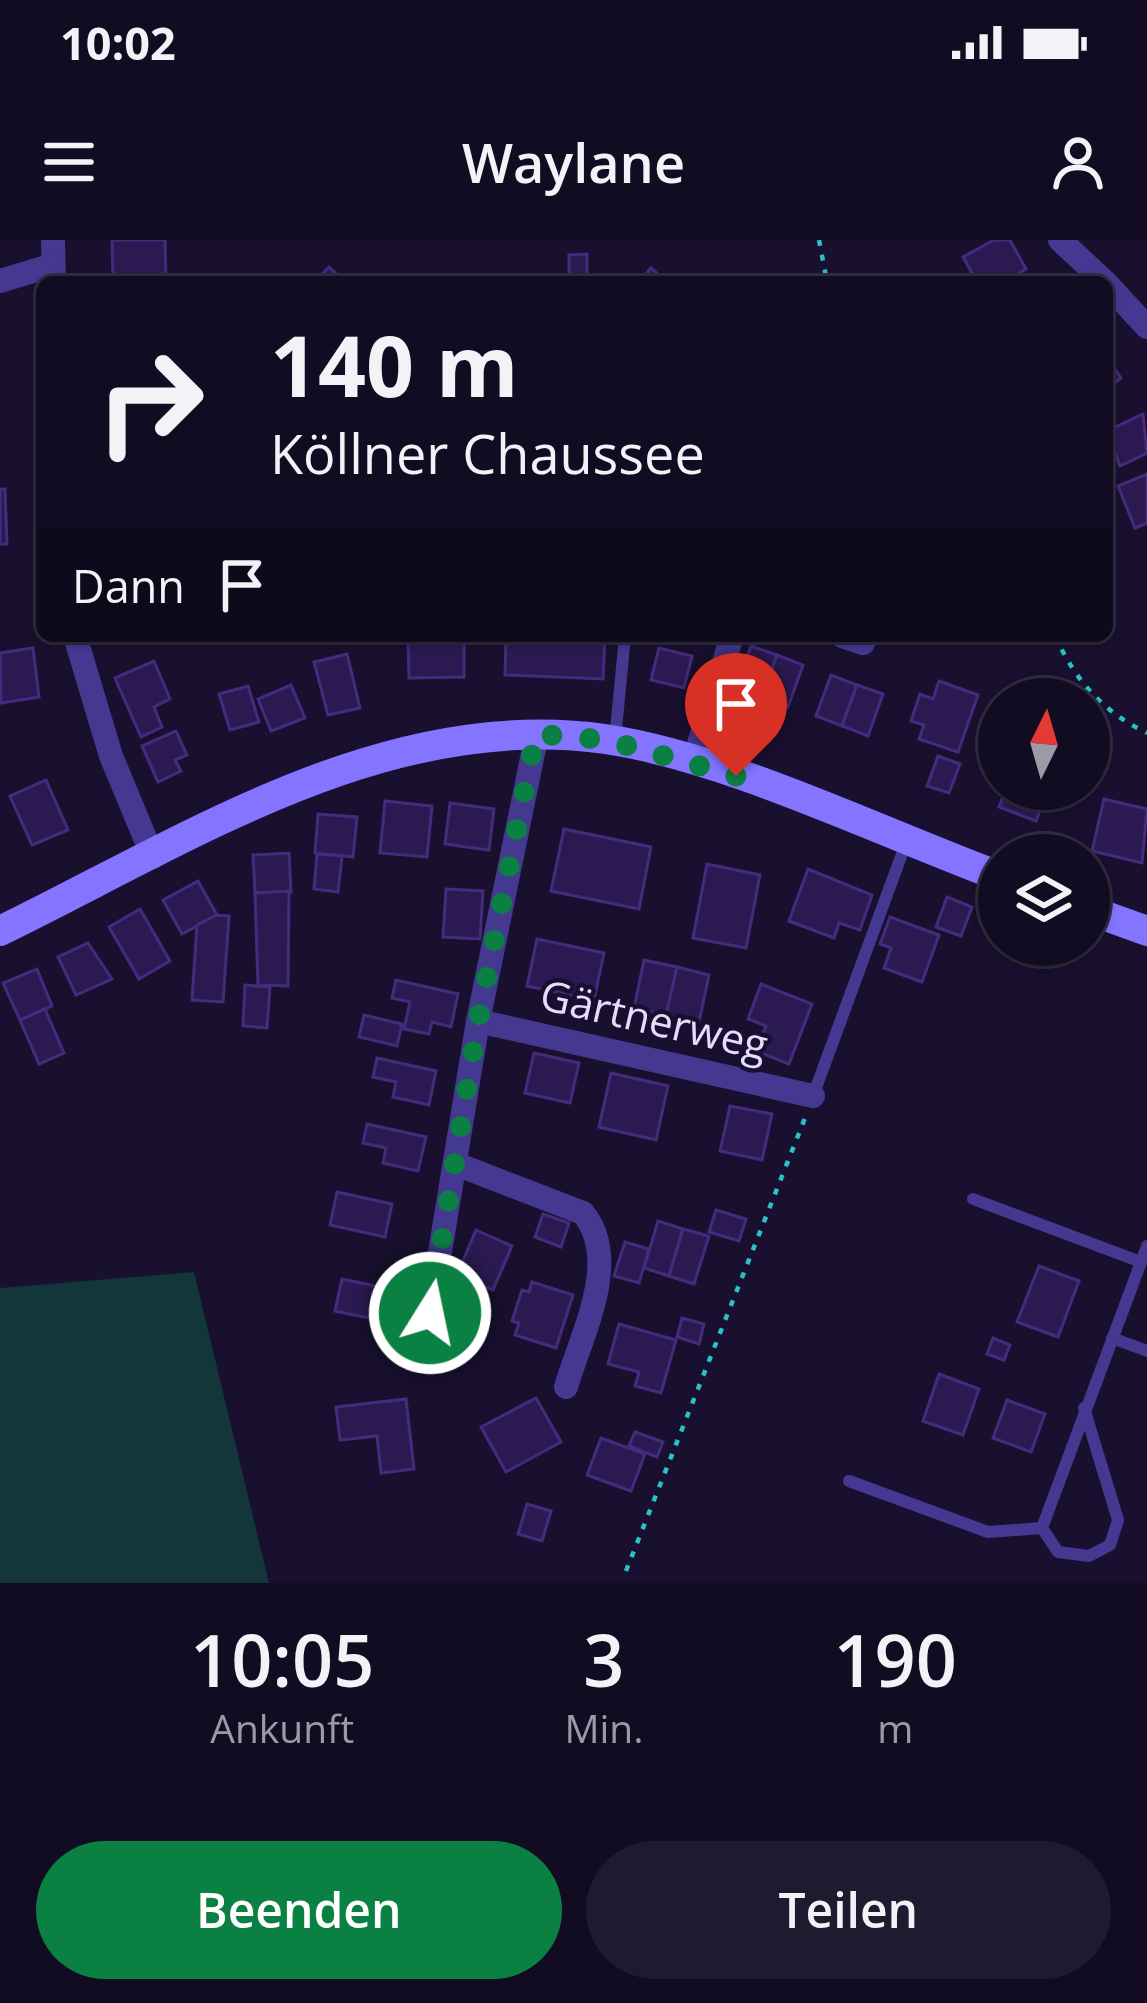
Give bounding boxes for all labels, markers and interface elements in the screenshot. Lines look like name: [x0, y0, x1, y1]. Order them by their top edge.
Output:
text: 10:02: [60, 12, 176, 73]
text: Waylane: [462, 125, 685, 199]
icon: menu: [36, 129, 102, 195]
icon: person: [1045, 129, 1111, 195]
text: 140 m: [270, 307, 518, 422]
icon: right: [72, 324, 228, 480]
text: Köllner Chaussee: [270, 416, 705, 490]
icon: arrive: [209, 552, 275, 618]
text: Dann: [72, 555, 185, 616]
pin: [685, 653, 787, 776]
icon: arrive: [703, 671, 769, 737]
north arrow: [978, 678, 1110, 810]
map controls: [978, 678, 1110, 966]
button: layers: [978, 834, 1110, 966]
street label: Gärtnerweg: [535, 965, 774, 1072]
position arrow: [367, 1250, 493, 1376]
text: 10:05: [190, 1610, 374, 1708]
text: 3: [583, 1610, 625, 1708]
text: 190: [833, 1610, 957, 1708]
text: Ankunft: [210, 1701, 354, 1754]
text: Min.: [564, 1701, 643, 1754]
text: m: [877, 1701, 913, 1754]
button: Beenden: [36, 1841, 562, 1979]
button: Teilen: [586, 1841, 1111, 1979]

